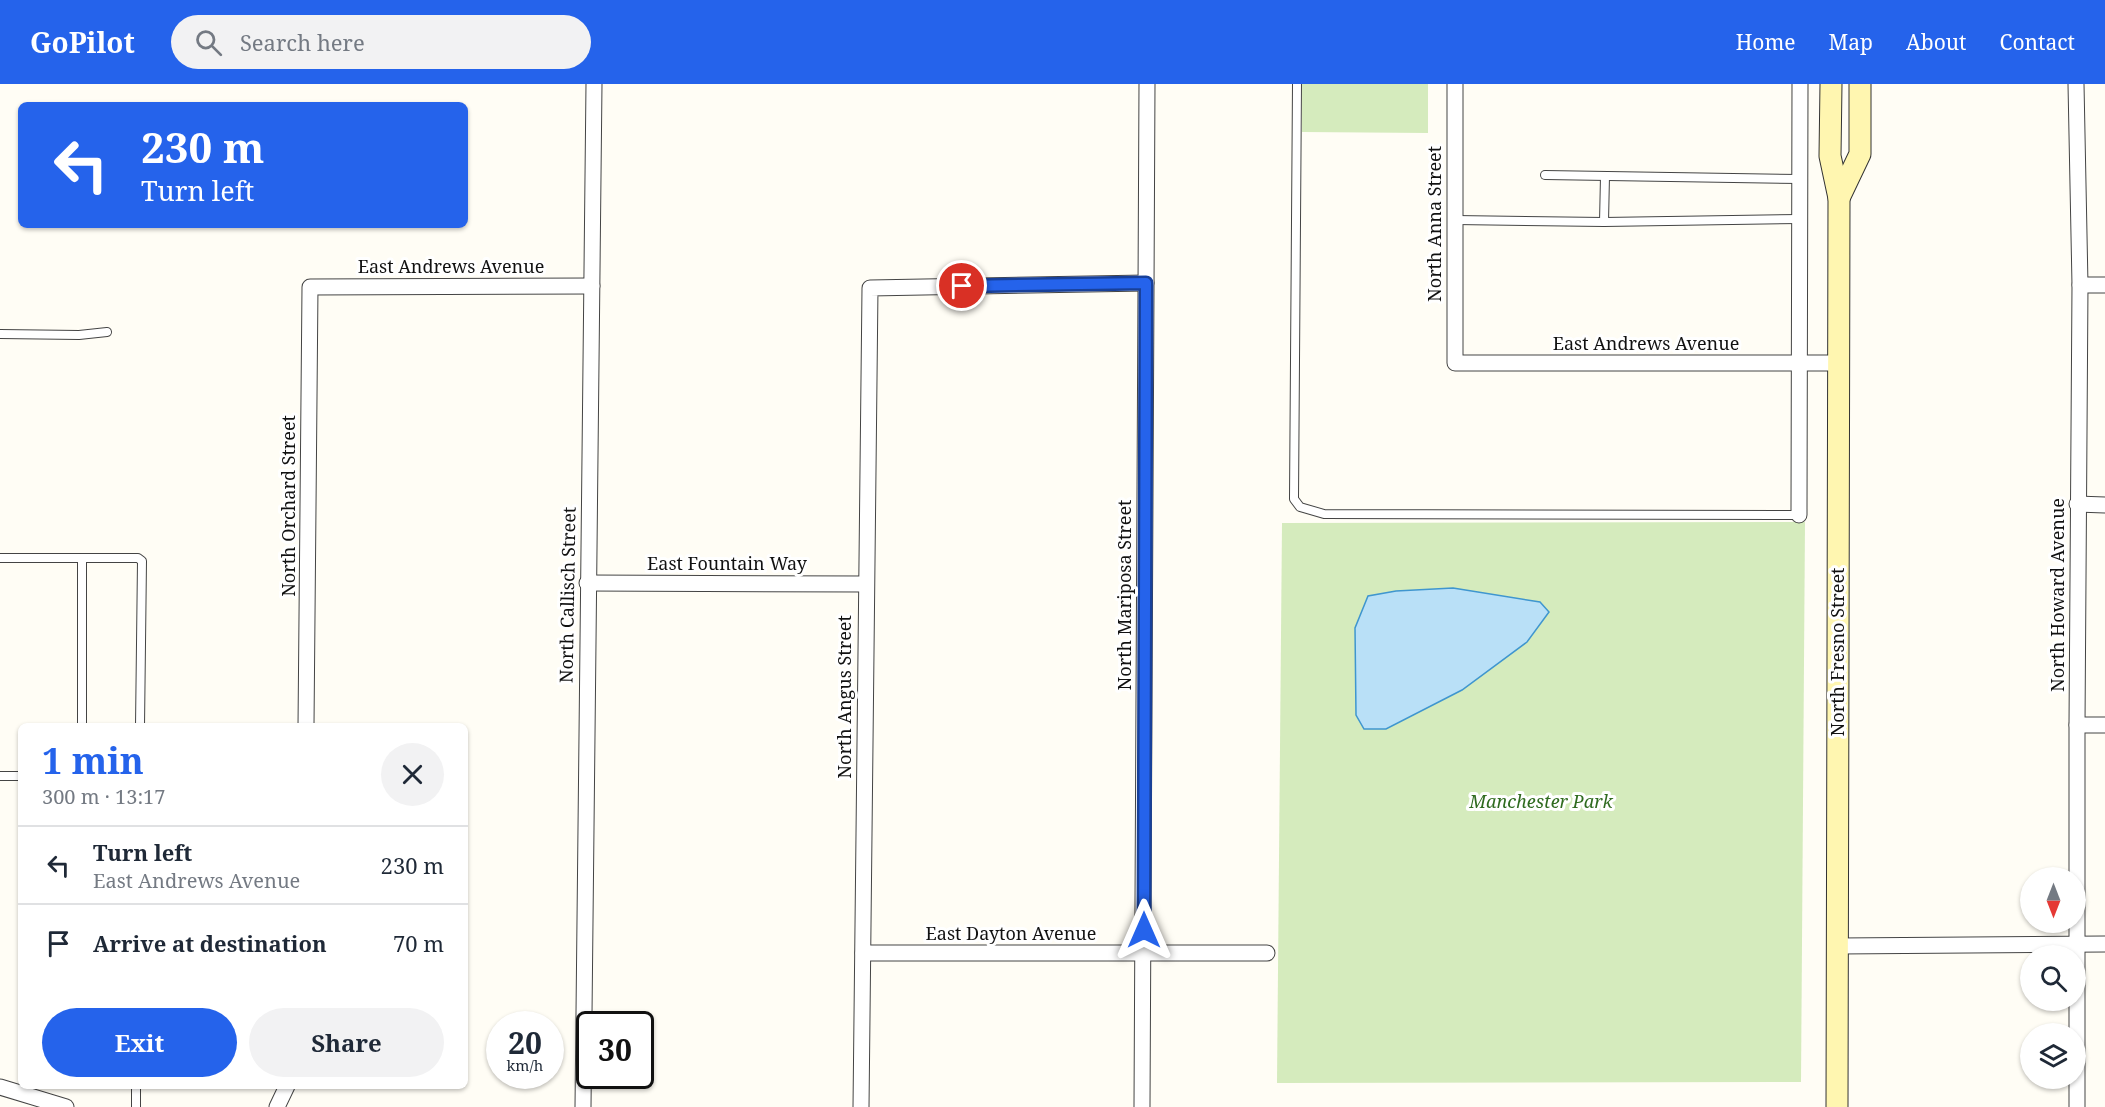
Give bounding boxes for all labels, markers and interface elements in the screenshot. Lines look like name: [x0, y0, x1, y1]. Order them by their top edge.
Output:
search box: [171, 15, 591, 69]
text: GoPilot: [30, 23, 135, 61]
icon: search: [192, 26, 225, 59]
text: Search here: [240, 27, 365, 57]
text: Home: [1736, 28, 1796, 56]
text: Map: [1829, 28, 1873, 56]
text: About: [1906, 28, 1967, 56]
text: Contact: [2000, 28, 2075, 56]
text: 230 m: [141, 118, 265, 175]
icon: left: [42, 126, 120, 204]
street label: North Anna Street: [1422, 146, 1446, 302]
text: Turn left: [141, 172, 254, 209]
street label: East Andrews Avenue: [358, 254, 544, 278]
pin: [936, 260, 987, 311]
icon: arrive: [945, 269, 978, 302]
street label: East Andrews Avenue: [1553, 331, 1739, 355]
street label: North Orchard Street: [276, 415, 300, 597]
street label: North Howard Avenue: [2045, 498, 2069, 692]
street label: North Mariposa Street: [1112, 500, 1136, 690]
street label: North Callisch Street: [553, 507, 581, 683]
street label: East Fountain Way: [647, 551, 808, 575]
street label: North Fresno Street: [1825, 568, 1849, 736]
street label: North Angus Street: [832, 615, 856, 779]
text: 1 min: [42, 736, 144, 785]
button: close: [381, 743, 444, 806]
text: 300 m · 13:17: [42, 783, 165, 810]
park label: Manchester Park: [1468, 789, 1614, 813]
text: Turn left: [93, 837, 192, 867]
icon: left: [42, 849, 75, 882]
text: 230 m: [381, 850, 444, 880]
text: East Andrews Avenue: [93, 867, 300, 894]
north arrow: [2020, 867, 2086, 933]
map controls: [2020, 867, 2086, 1089]
position arrow: [1112, 898, 1176, 962]
street label: East Dayton Avenue: [926, 921, 1096, 945]
icon: arrive: [42, 927, 75, 960]
text: Arrive at destination: [93, 928, 327, 958]
text: 70 m: [393, 928, 444, 958]
button: search: [2020, 945, 2086, 1011]
button: Exit: [42, 1008, 237, 1077]
button: Share: [249, 1008, 444, 1077]
speed limit sign: 30: [576, 1011, 654, 1089]
text: 20: [508, 1022, 542, 1063]
button: layers: [2020, 1023, 2086, 1089]
text: km/h: [507, 1055, 543, 1075]

